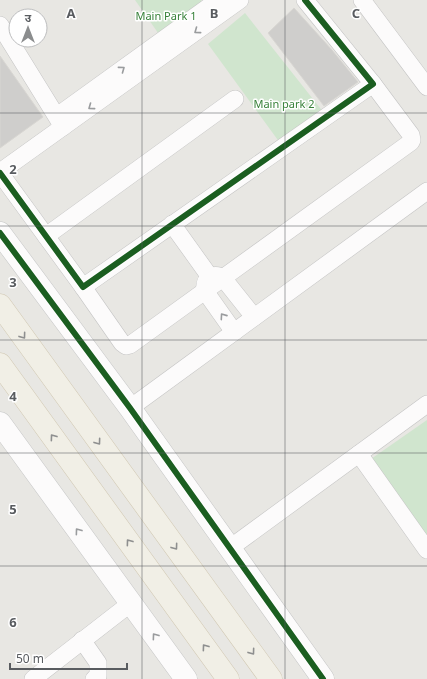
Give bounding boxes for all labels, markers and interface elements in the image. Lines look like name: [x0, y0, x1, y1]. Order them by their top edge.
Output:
text: A: [67, 4, 76, 22]
text: B: [210, 4, 218, 22]
text: C: [352, 4, 360, 22]
north arrow: [8, 8, 48, 48]
park label: Main Park 1: [135, 8, 197, 23]
text: उ: [25, 10, 32, 25]
one-way arrow: [194, 26, 201, 33]
one-way arrow: [118, 67, 125, 74]
park label: Main park 2: [253, 96, 315, 111]
one-way arrow: [88, 102, 95, 110]
text: 2: [9, 160, 17, 178]
text: 3: [9, 273, 17, 291]
one-way arrow: [220, 313, 228, 320]
one-way arrow: [18, 332, 25, 339]
text: 4: [9, 387, 17, 405]
one-way arrow: [51, 434, 58, 441]
one-way arrow: [94, 438, 101, 445]
text: 5: [9, 500, 17, 518]
one-way arrow: [75, 528, 83, 535]
one-way arrow: [126, 539, 134, 546]
one-way arrow: [170, 543, 178, 550]
text: 6: [9, 613, 17, 631]
one-way arrow: [152, 633, 160, 640]
scale bar: [10, 645, 127, 671]
one-way arrow: [203, 645, 210, 652]
one-way arrow: [247, 648, 255, 655]
text: 50 m: [16, 650, 44, 667]

